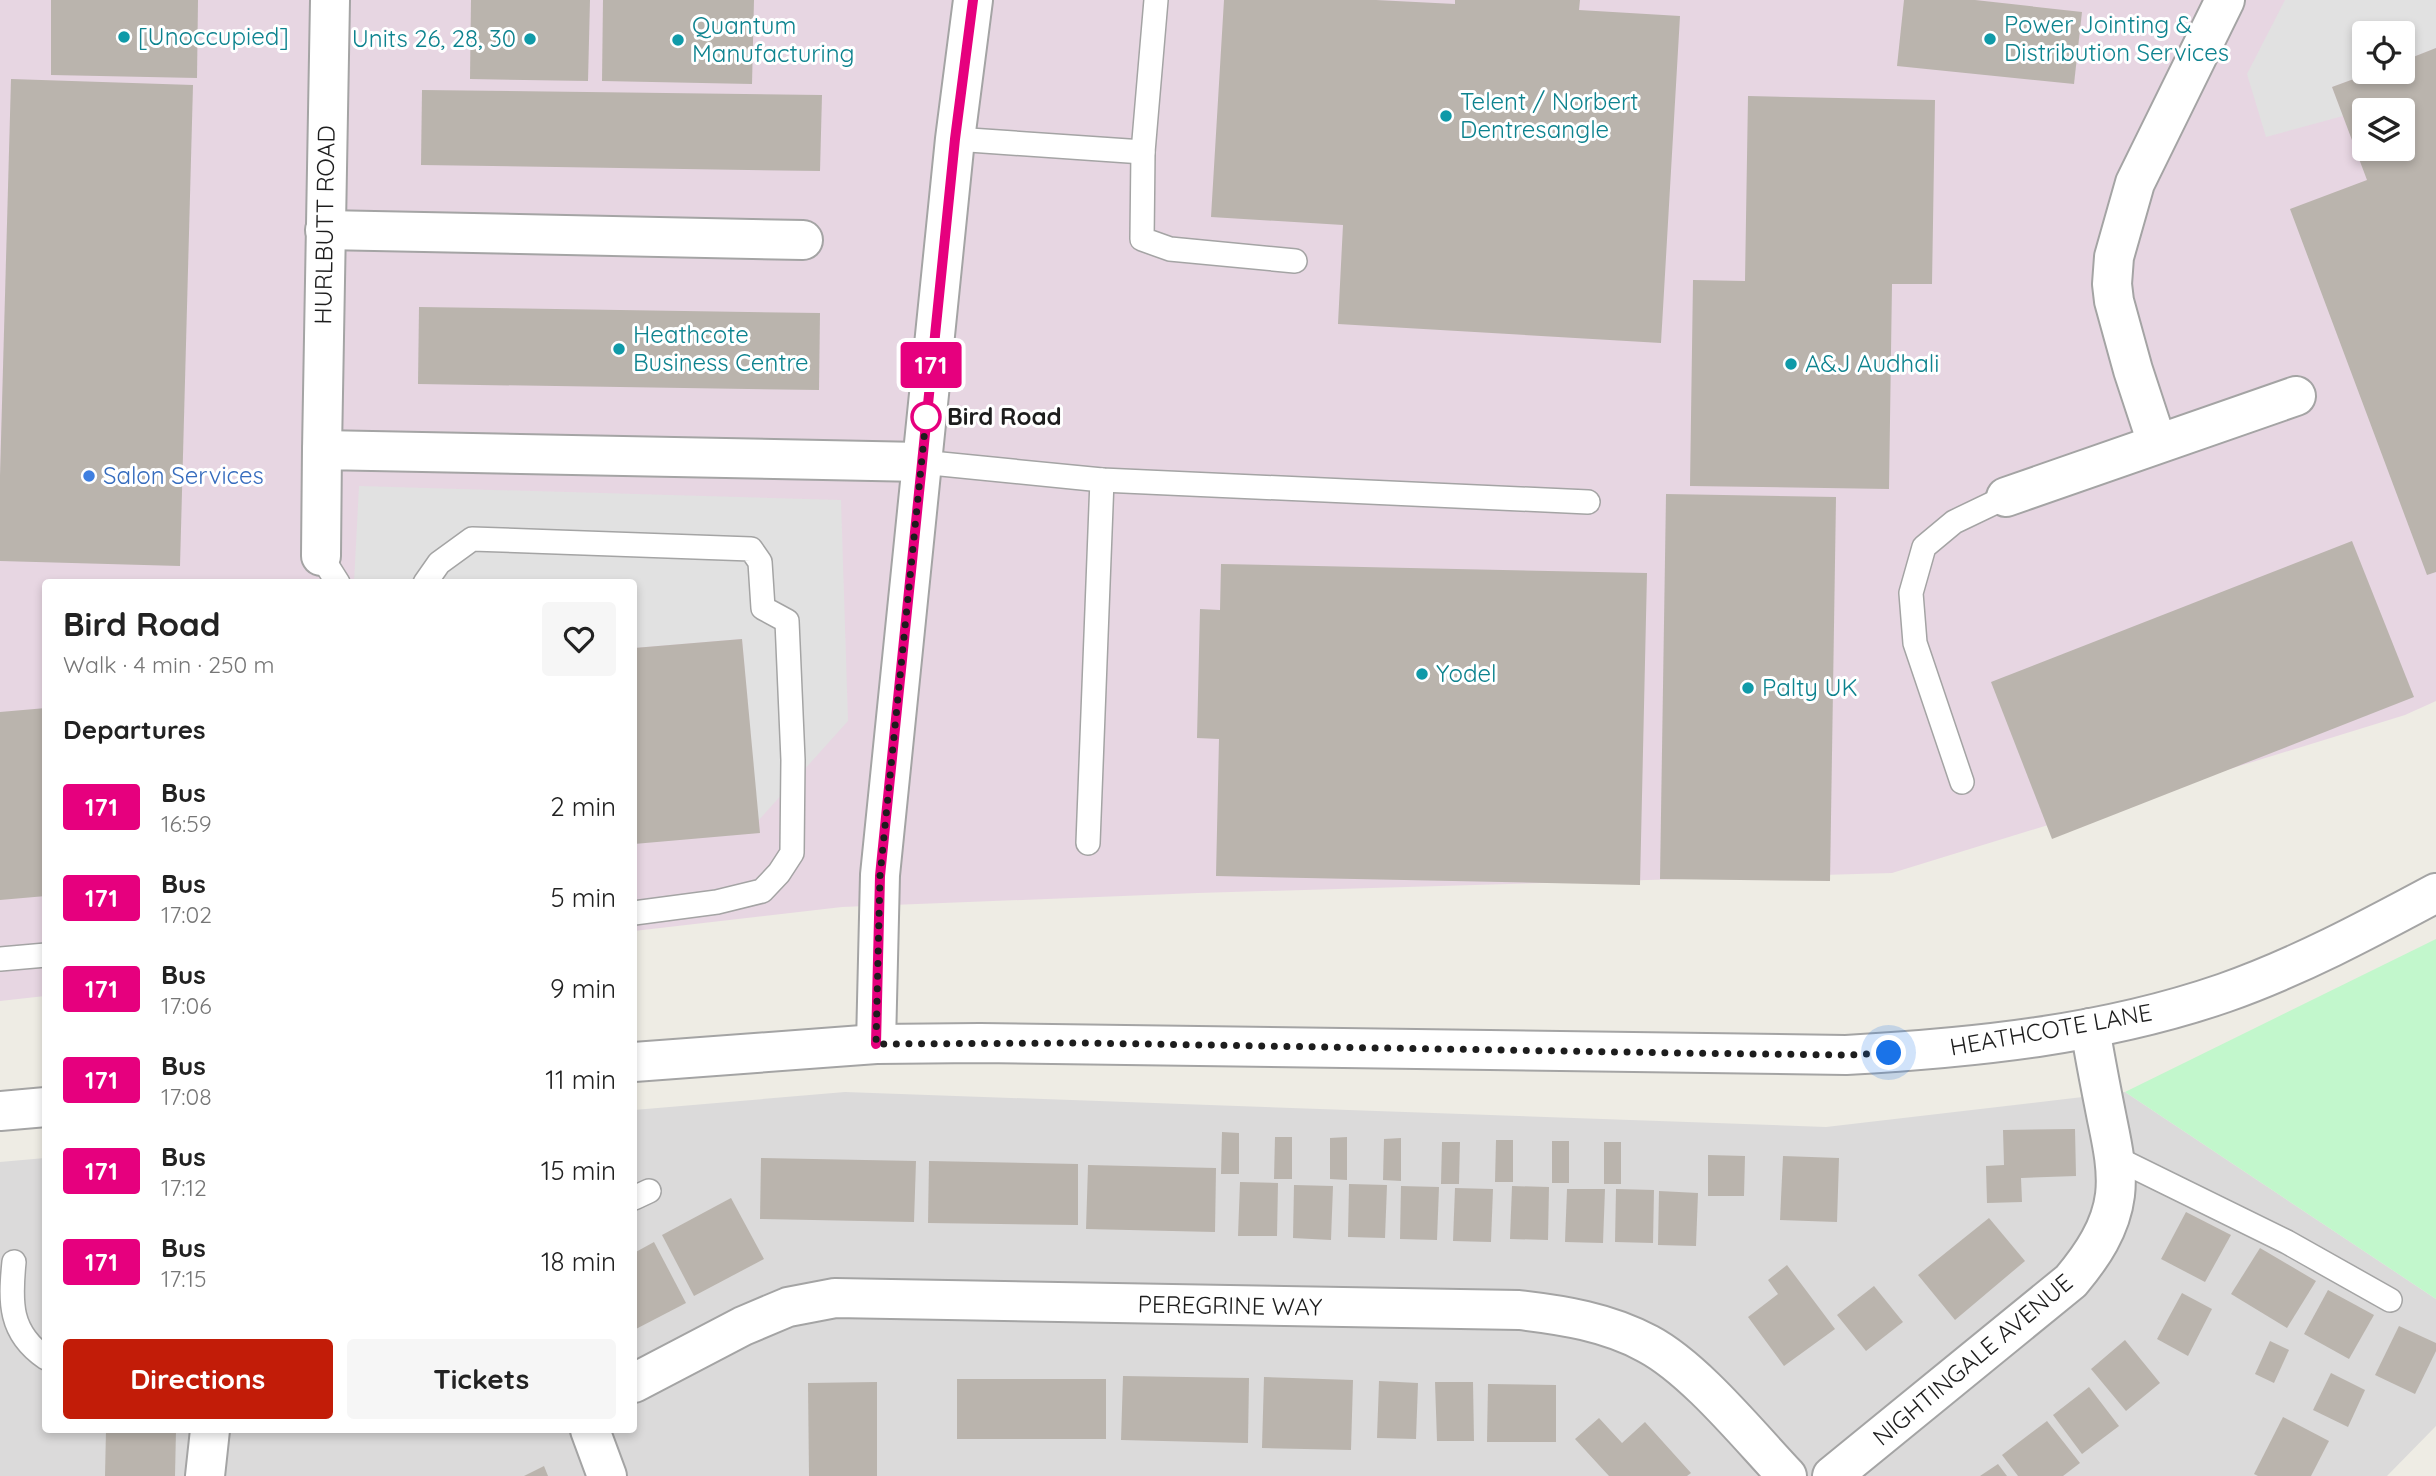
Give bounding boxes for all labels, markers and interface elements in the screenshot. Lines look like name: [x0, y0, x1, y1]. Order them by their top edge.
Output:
place label: Power Jointing & Distribution Services: [2004, 9, 2229, 67]
place label: Quantum Manufacturing: [692, 10, 855, 68]
place label: [Unoccupied]: [138, 21, 289, 51]
map controls: [2352, 21, 2415, 161]
button: locate: [2352, 21, 2415, 84]
place label: Units 26, 28, 30: [352, 23, 516, 53]
marker: [Unoccupied]: [116, 29, 132, 45]
marker: Units 26, 28, 30: [522, 31, 538, 47]
marker: Power Jointing & Distribution Services: [1982, 31, 1998, 47]
marker: Quantum Manufacturing: [670, 32, 686, 48]
place label: Telent / Norbert Dentresangle: [1460, 86, 1638, 144]
button: layers: [2352, 98, 2415, 161]
marker: Telent / Norbert Dentresangle: [1438, 108, 1454, 124]
street label: HURLBUTT ROAD: [307, 125, 341, 325]
place label: Heathcote Business Centre: [633, 319, 809, 377]
marker: Heathcote Business Centre: [611, 341, 627, 357]
line badge: 171: [891, 342, 971, 388]
place label: A&J Audhali: [1805, 348, 1939, 378]
text: 171: [915, 350, 947, 380]
marker: A&J Audhali: [1783, 356, 1799, 372]
place label: Bird Road: [947, 401, 1062, 431]
marker: Bird Road: [911, 402, 941, 432]
place label: Salon Services: [103, 460, 264, 490]
marker: Salon Services: [81, 468, 97, 484]
button: heart: [542, 602, 616, 676]
text: Bird Road: [63, 603, 221, 644]
text: Walk · 4 min · 250 m: [63, 650, 274, 679]
place label: Yodel: [1436, 658, 1497, 688]
marker: Yodel: [1414, 666, 1430, 682]
place label: Palty UK: [1762, 672, 1858, 702]
marker: Palty UK: [1740, 680, 1756, 696]
text: Departures: [63, 713, 206, 746]
text: Bus: [161, 776, 206, 809]
text: 2 min: [550, 790, 616, 823]
text: 171: [85, 792, 118, 822]
text: 16:59: [161, 809, 212, 838]
text: Bus: [161, 867, 206, 900]
text: 5 min: [550, 881, 616, 914]
text: 171: [85, 883, 118, 913]
text: 17:02: [161, 900, 212, 929]
text: Bus: [161, 958, 206, 991]
text: 9 min: [550, 972, 616, 1005]
text: 171: [85, 974, 118, 1004]
text: 17:06: [161, 991, 212, 1020]
street label: HEATHCOTE LANE: [1947, 996, 2154, 1062]
your location: [1871, 1035, 1906, 1070]
text: Bus: [161, 1049, 206, 1082]
text: 11 min: [545, 1063, 616, 1096]
text: 171: [85, 1065, 118, 1095]
text: 17:08: [161, 1082, 212, 1111]
text: Bus: [161, 1140, 206, 1173]
text: 15 min: [541, 1154, 616, 1187]
text: 171: [85, 1156, 118, 1186]
text: 17:12: [161, 1173, 207, 1202]
text: Bus: [161, 1231, 206, 1264]
text: 18 min: [541, 1245, 616, 1278]
text: 171: [85, 1247, 118, 1277]
text: 17:15: [161, 1264, 207, 1293]
street label: NIGHTINGALE AVENUE: [1866, 1267, 2078, 1452]
street label: PEREGRINE WAY: [1137, 1288, 1323, 1322]
button: Directions: [63, 1339, 333, 1419]
button: Tickets: [347, 1339, 616, 1419]

